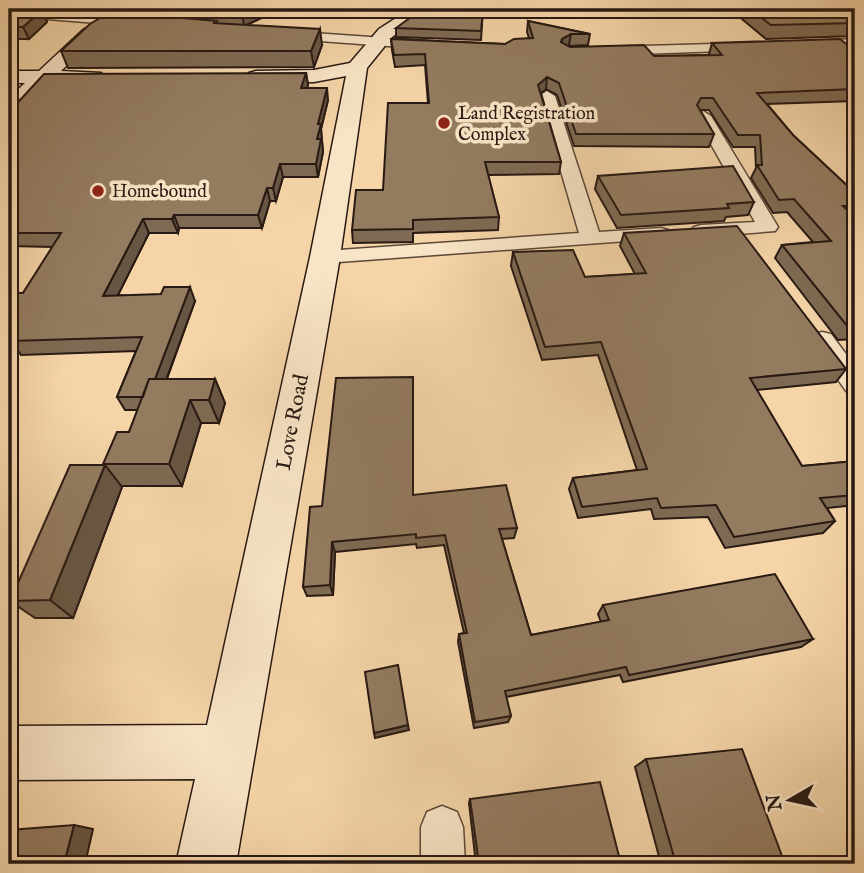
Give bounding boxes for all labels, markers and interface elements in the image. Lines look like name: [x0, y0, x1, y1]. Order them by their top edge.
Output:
place label: Land Registration Complex: [458, 103, 596, 147]
marker: Land Registration Complex: [436, 115, 452, 131]
place label: Homebound: [112, 181, 207, 204]
marker: Homebound: [90, 183, 106, 199]
street label: Love Road: [271, 371, 316, 473]
north arrow: [756, 764, 826, 834]
text: N: [762, 792, 788, 813]

